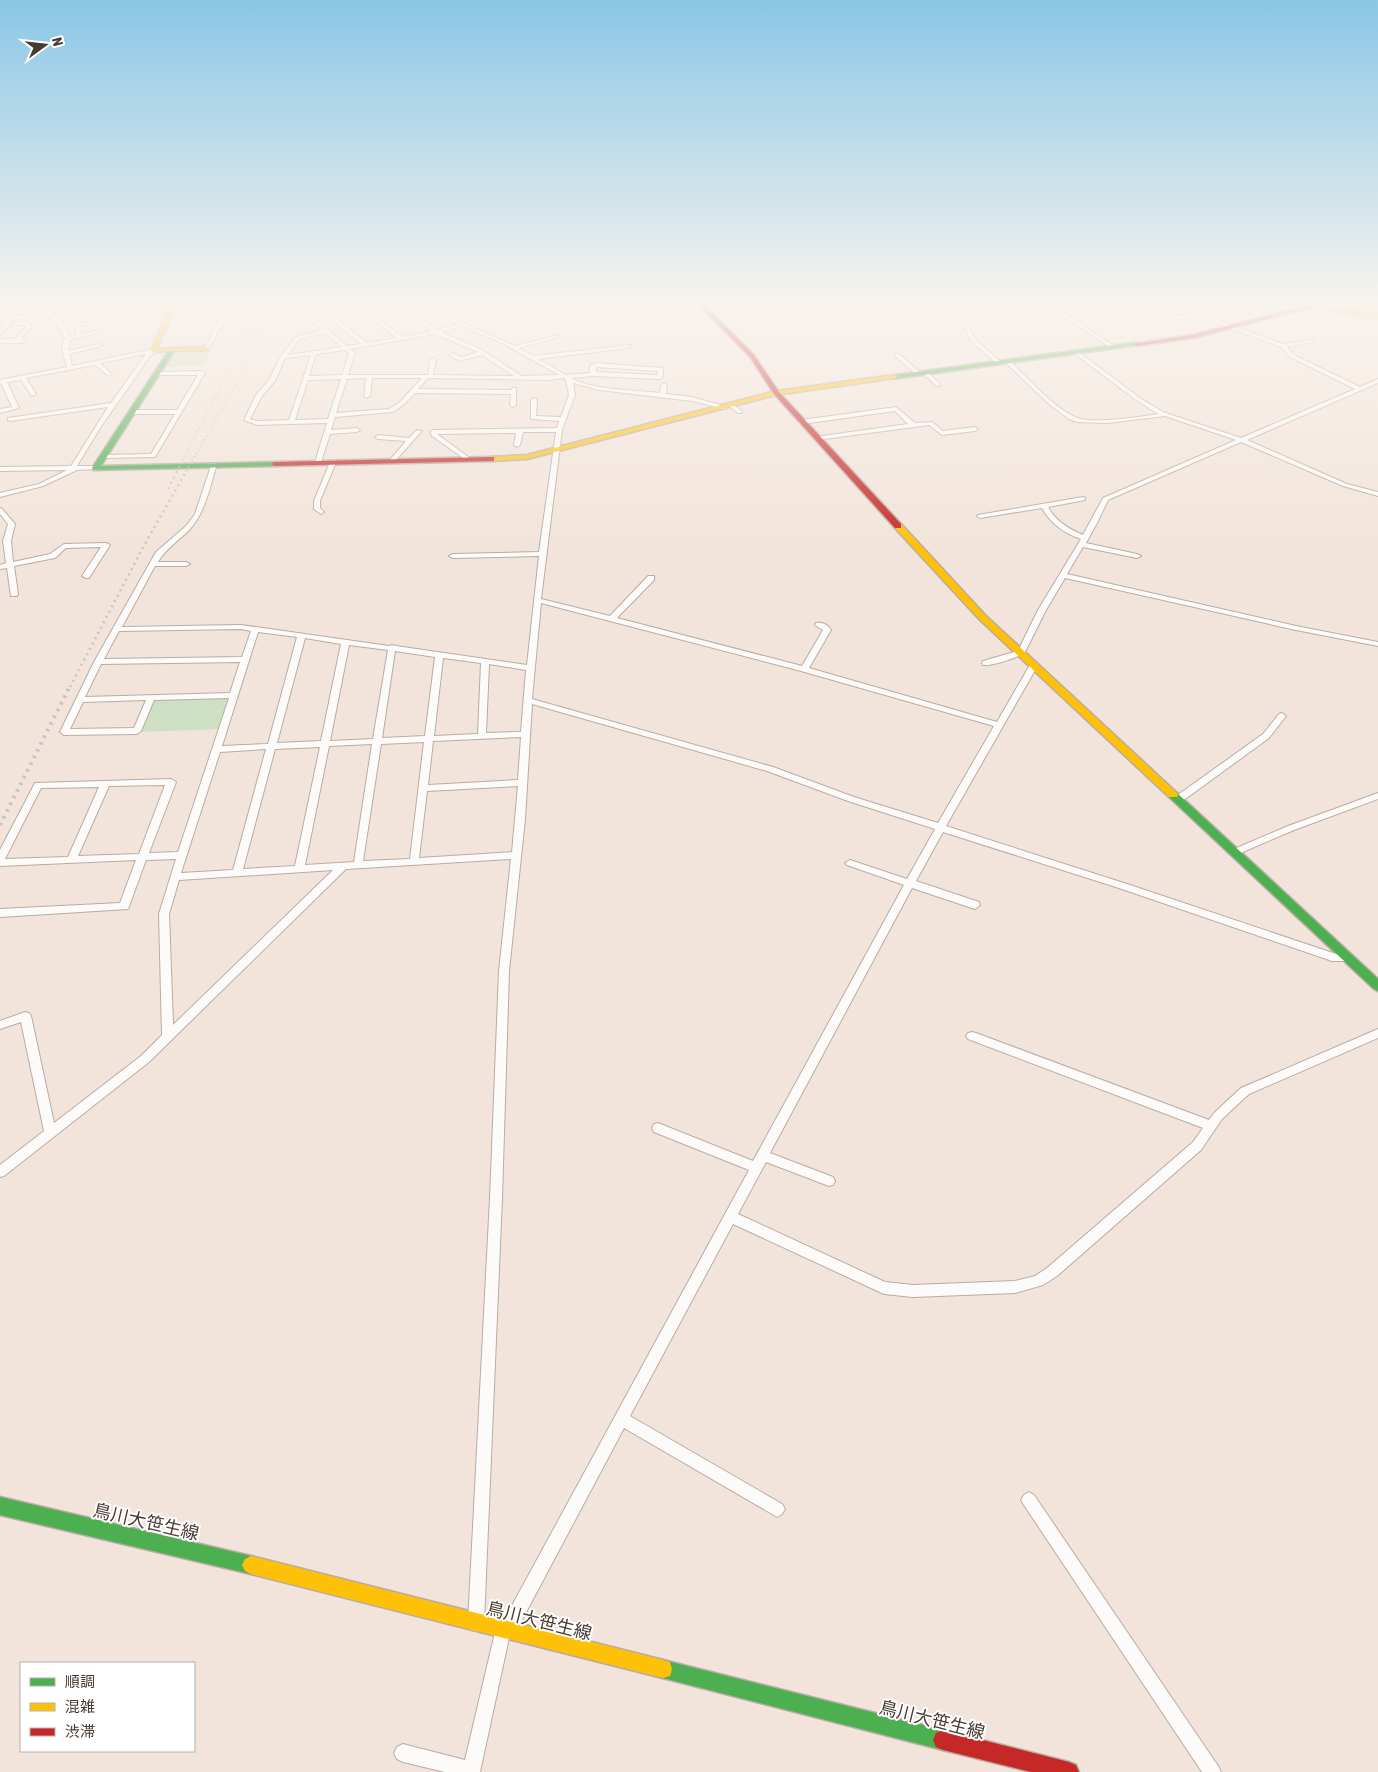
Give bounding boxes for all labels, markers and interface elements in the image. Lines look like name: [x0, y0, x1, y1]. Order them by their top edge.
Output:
north arrow: [20, 20, 70, 70]
text: N: [49, 36, 66, 48]
street label: 鳥川大笹生線: [91, 1499, 201, 1544]
street label: 鳥川大笹生線: [484, 1597, 594, 1644]
legend: [20, 1662, 195, 1752]
text: 順調: [65, 1673, 95, 1690]
street label: 鳥川大笹生線: [877, 1696, 987, 1743]
text: 混雑: [65, 1698, 95, 1715]
text: 渋滞: [65, 1723, 95, 1740]

